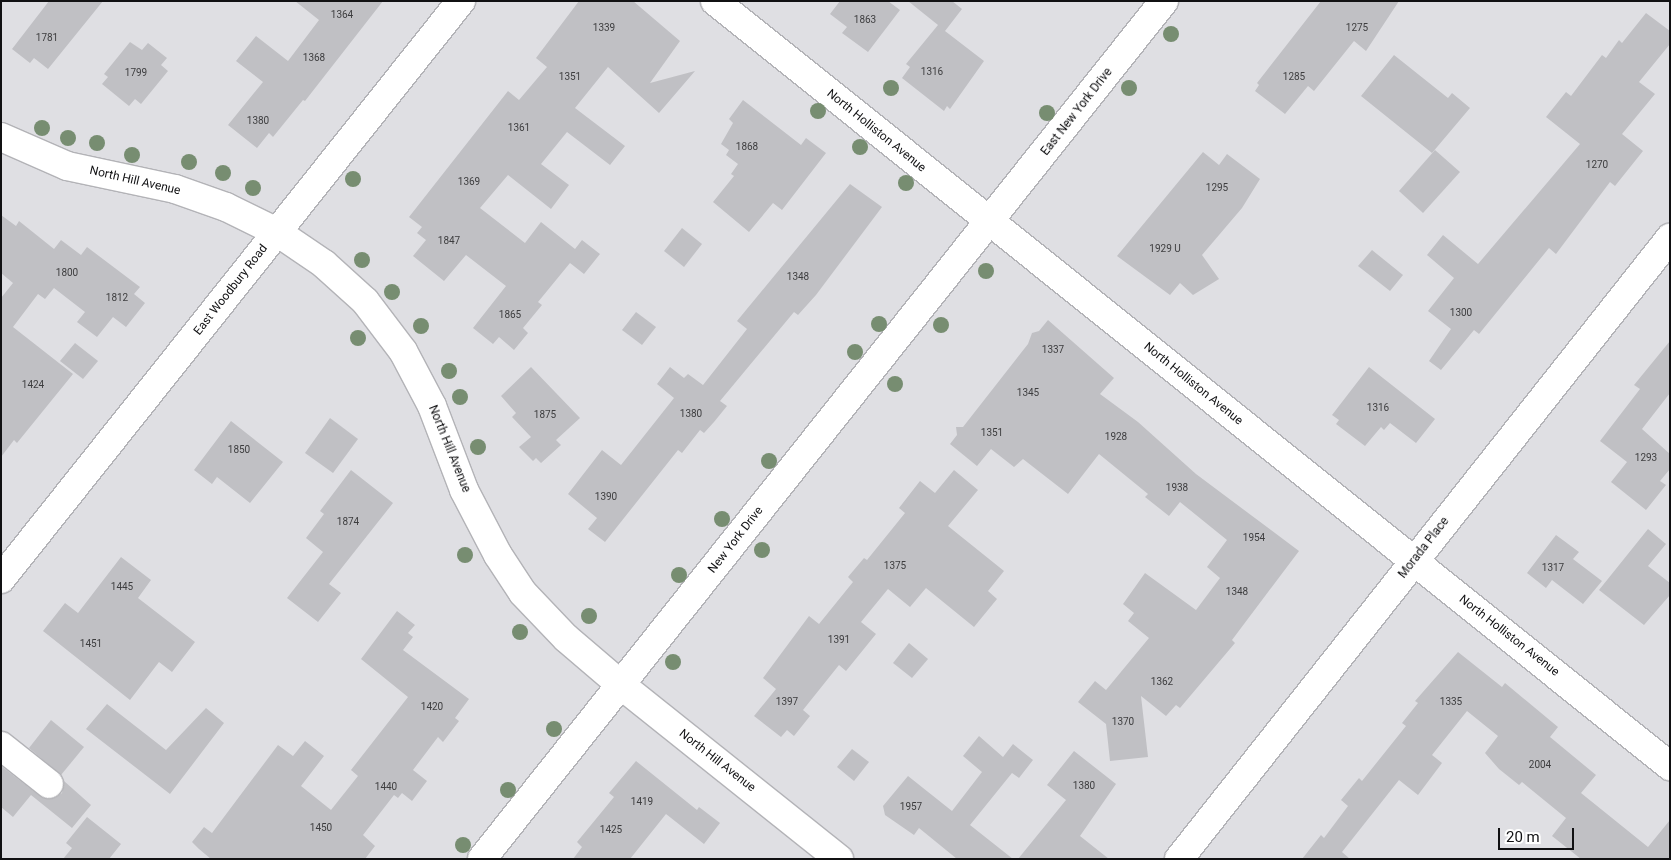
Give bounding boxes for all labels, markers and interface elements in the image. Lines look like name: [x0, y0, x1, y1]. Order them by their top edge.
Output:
house number: 1364: [331, 9, 353, 21]
house number: 1863: [854, 14, 876, 26]
house number: 1339: [593, 22, 615, 34]
house number: 1275: [1346, 22, 1368, 34]
house number: 1781: [36, 32, 58, 44]
house number: 1368: [303, 52, 325, 64]
street label: East New York Drive: [1038, 65, 1116, 159]
house number: 1316: [921, 66, 943, 78]
house number: 1799: [125, 67, 147, 79]
house number: 1351: [559, 71, 581, 83]
house number: 1285: [1283, 71, 1305, 83]
street label: North Holliston Avenue: [824, 87, 928, 175]
house number: 1380: [247, 115, 269, 127]
house number: 1361: [508, 122, 530, 134]
house number: 1868: [736, 141, 758, 153]
house number: 1270: [1586, 159, 1608, 171]
street label: North Hill Avenue: [88, 164, 182, 198]
house number: 1369: [458, 176, 480, 188]
house number: 1295: [1206, 182, 1228, 194]
house number: 1847: [438, 235, 460, 247]
street label: East Woodbury Road: [191, 242, 271, 338]
house number: 1929 U: [1149, 243, 1181, 255]
house number: 1800: [56, 267, 78, 279]
house number: 1348: [787, 271, 809, 283]
house number: 1812: [106, 292, 128, 304]
house number: 1300: [1450, 307, 1472, 319]
house number: 1865: [499, 309, 521, 321]
street label: North Holliston Avenue: [1141, 340, 1245, 428]
house number: 1337: [1042, 344, 1064, 356]
house number: 1424: [22, 379, 44, 391]
house number: 1345: [1017, 387, 1039, 399]
house number: 1316: [1367, 402, 1389, 414]
street label: North Hill Avenue: [425, 403, 473, 495]
house number: 1380: [680, 408, 702, 420]
house number: 1875: [534, 409, 556, 421]
house number: 1351: [981, 427, 1003, 439]
house number: 1928: [1105, 431, 1127, 443]
house number: 1850: [228, 444, 250, 456]
house number: 1293: [1635, 452, 1657, 464]
house number: 1938: [1166, 482, 1188, 494]
house number: 1390: [595, 491, 617, 503]
street label: New York Drive: [705, 504, 767, 576]
street label: Morada Place: [1396, 515, 1452, 581]
house number: 1874: [337, 516, 359, 528]
house number: 1954: [1243, 532, 1265, 544]
house number: 1375: [884, 560, 906, 572]
house number: 1317: [1542, 562, 1564, 574]
house number: 1445: [111, 581, 133, 593]
house number: 1348: [1226, 586, 1248, 598]
street label: North Holliston Avenue: [1456, 592, 1562, 680]
house number: 1391: [828, 634, 850, 646]
house number: 1451: [80, 638, 102, 650]
house number: 1362: [1151, 676, 1173, 688]
house number: 1397: [776, 696, 798, 708]
house number: 1335: [1440, 696, 1462, 708]
house number: 1420: [421, 701, 443, 713]
house number: 1370: [1112, 716, 1134, 728]
street label: North Hill Avenue: [676, 727, 758, 795]
house number: 2004: [1529, 759, 1551, 771]
house number: 1380: [1073, 780, 1095, 792]
house number: 1440: [375, 781, 397, 793]
house number: 1419: [631, 796, 653, 808]
house number: 1957: [900, 801, 922, 813]
scale bar: [1501, 818, 1577, 850]
house number: 1450: [310, 822, 332, 834]
house number: 1425: [600, 824, 622, 836]
text: 20 m: [1506, 828, 1540, 846]

